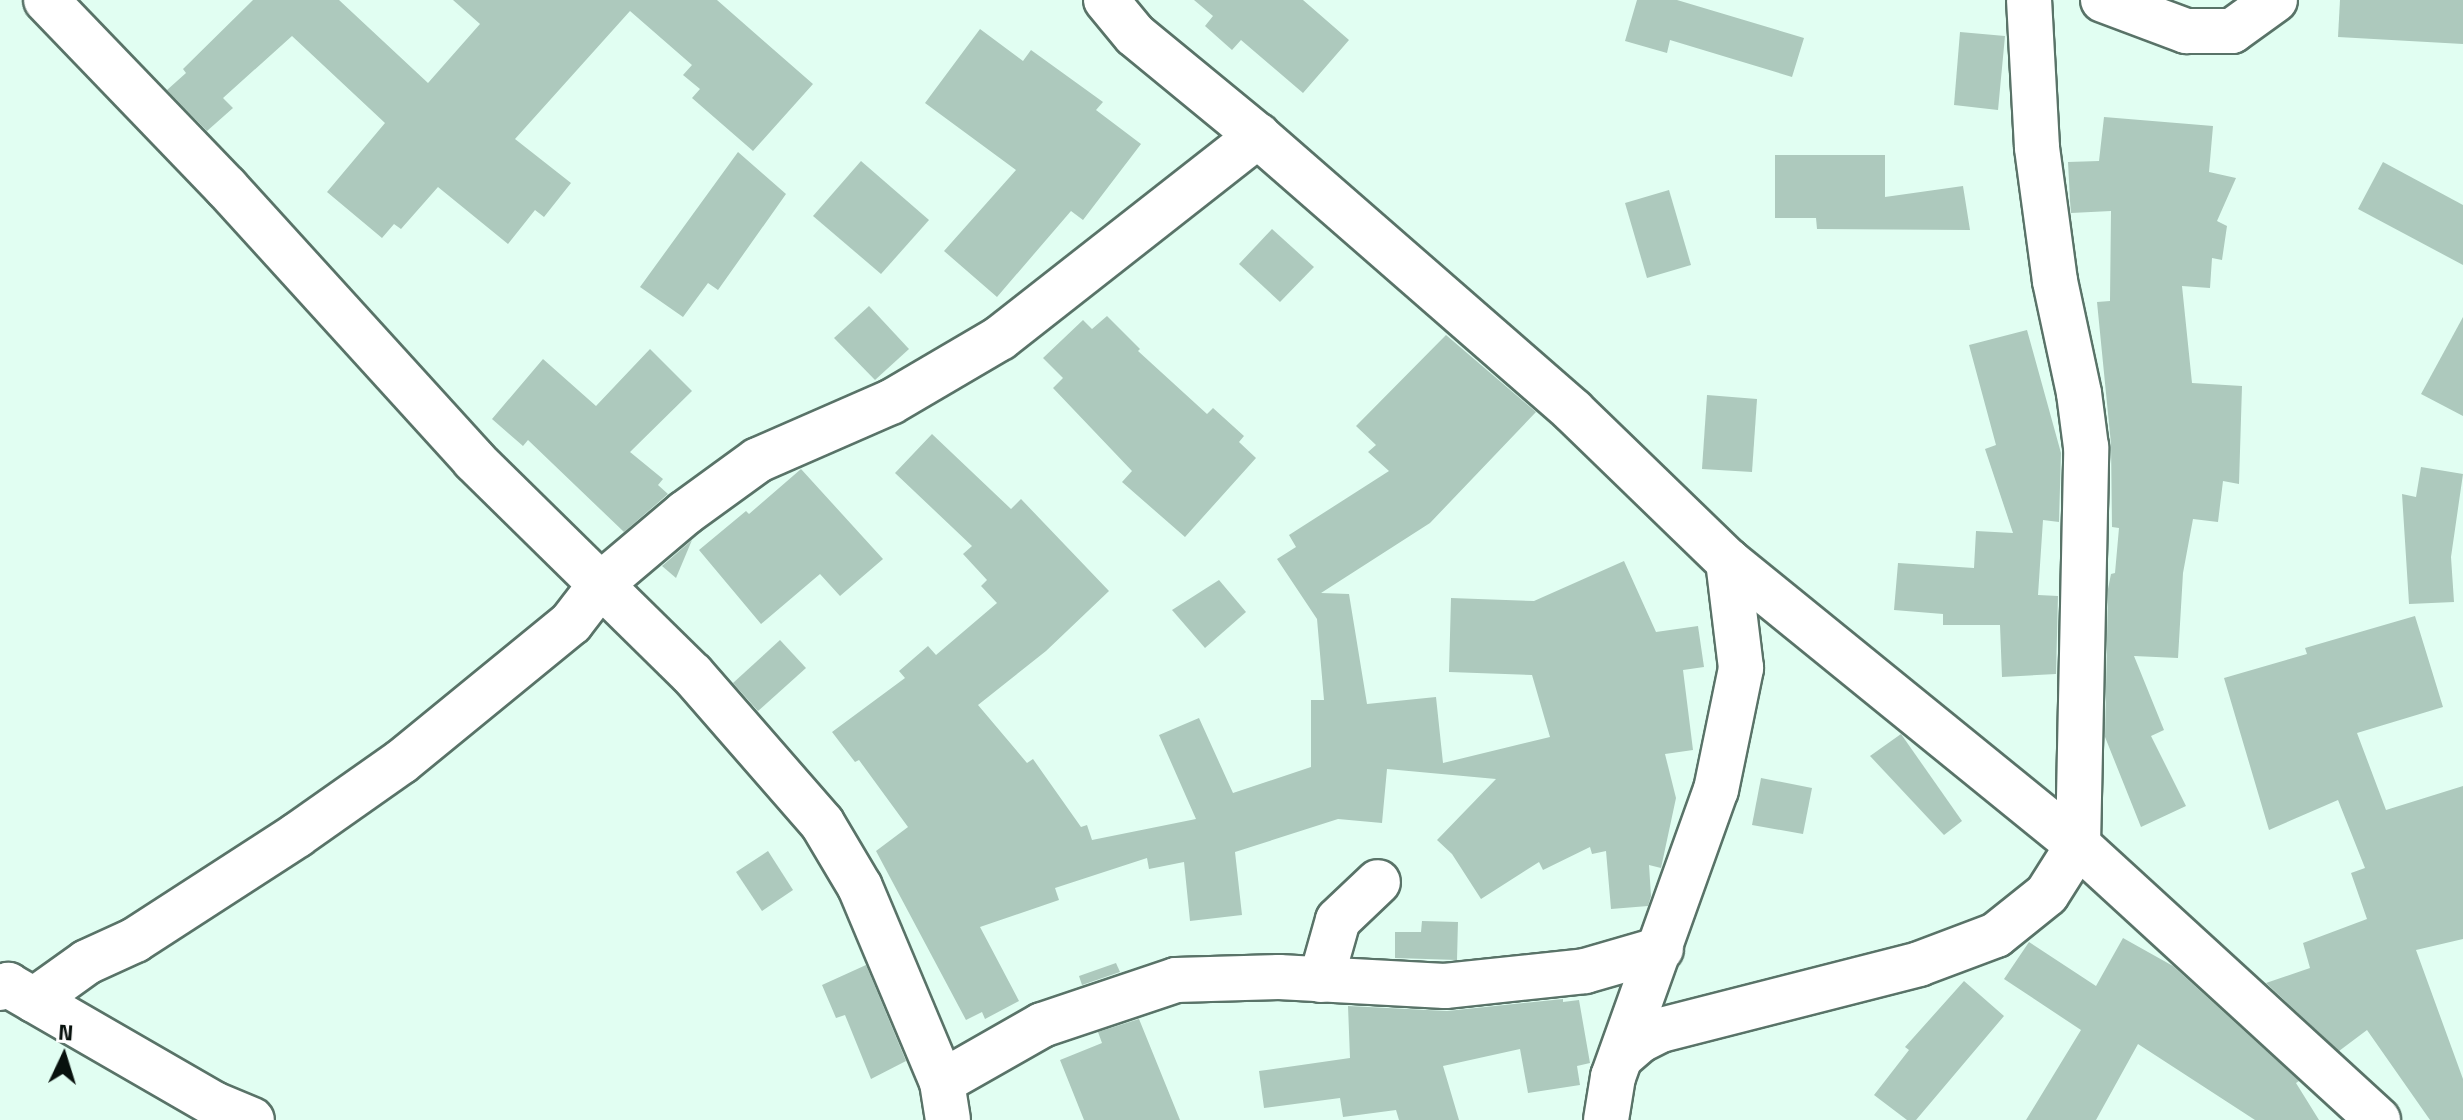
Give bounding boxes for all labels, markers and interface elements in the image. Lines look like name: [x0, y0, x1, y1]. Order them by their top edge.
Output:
text: N: [57, 1015, 74, 1050]
north arrow: [24, 1016, 104, 1096]

